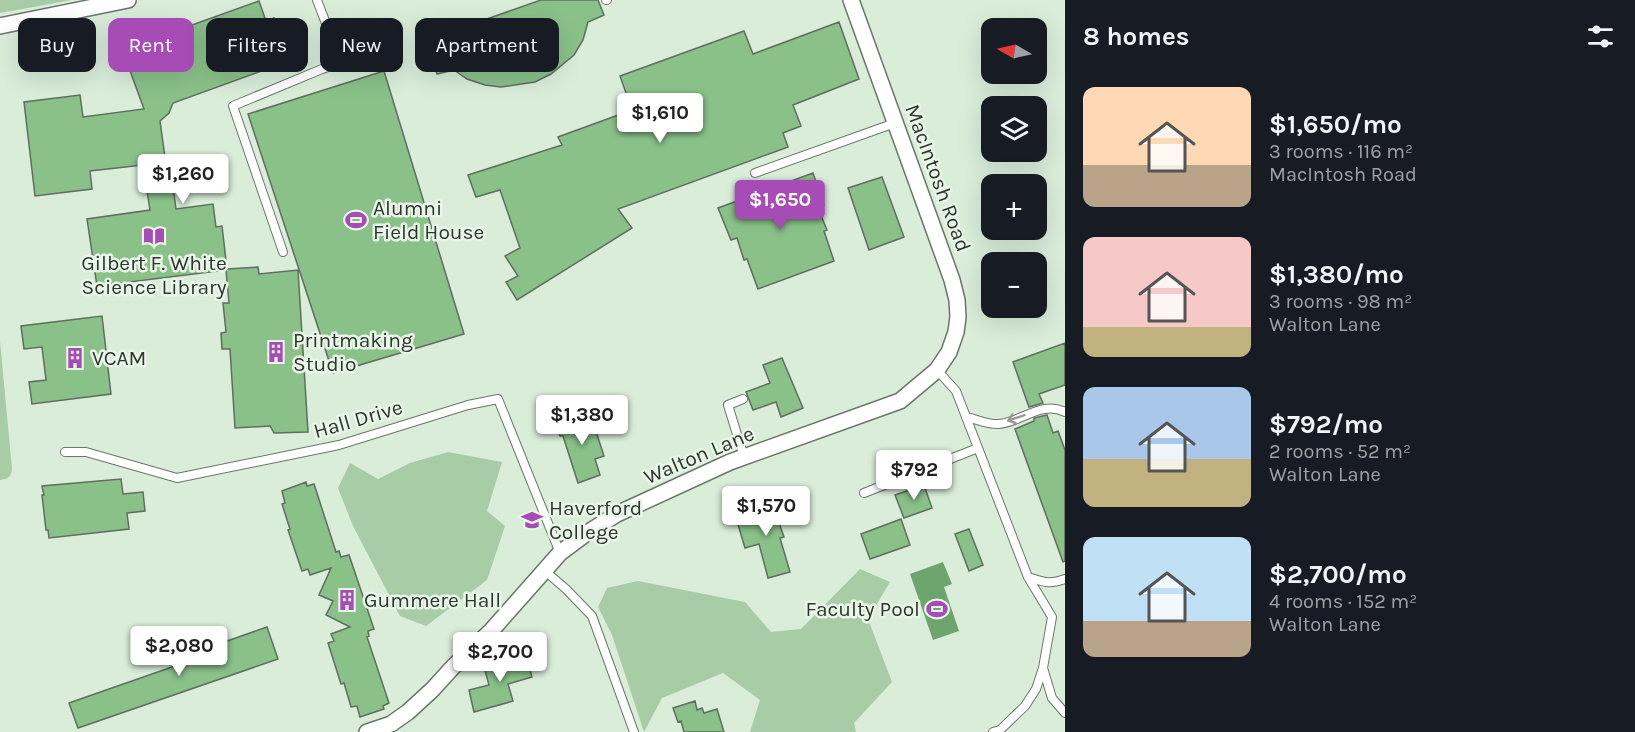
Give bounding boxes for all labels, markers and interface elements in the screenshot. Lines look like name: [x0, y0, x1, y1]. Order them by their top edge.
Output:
chip: Buy: [18, 18, 96, 72]
chip: Rent: [108, 18, 194, 72]
chip: Filters: [206, 18, 308, 72]
chip: New: [320, 18, 403, 72]
chip: Apartment: [415, 18, 559, 72]
north arrow: [981, 18, 1047, 84]
map controls: [981, 18, 1047, 318]
icon: filters: [1584, 20, 1617, 53]
text: 8 homes: [1083, 21, 1189, 52]
pin: $1,610: [611, 93, 709, 144]
button: layers: [981, 96, 1047, 162]
text: $1,610: [631, 101, 689, 124]
street label: MacIntosh Road: [900, 101, 976, 255]
text: $1,650/mo: [1269, 109, 1402, 140]
icon: home: [1131, 111, 1203, 183]
text: 3 rooms · 116 m²: [1269, 140, 1413, 163]
pin: $1,260: [134, 154, 232, 205]
text: $1,260: [152, 162, 214, 185]
text: MacIntosh Road: [1269, 163, 1417, 186]
button: +: [981, 174, 1047, 240]
pin: $1,650: [731, 180, 829, 231]
text: $1,650: [749, 188, 811, 211]
place label: Alumni Field House: [373, 196, 484, 244]
sports icon: Alumni Field House: [344, 208, 368, 232]
library icon: Gilbert F. White Science Library: [142, 224, 166, 248]
place label: Gilbert F. White Science Library: [81, 251, 227, 299]
button: −: [981, 252, 1047, 318]
text: $1,380/mo: [1269, 259, 1404, 290]
icon: home: [1131, 261, 1203, 333]
text: 3 rooms · 98 m²: [1269, 290, 1412, 313]
text: Walton Lane: [1269, 313, 1381, 336]
place label: Printmaking Studio: [293, 328, 413, 376]
building icon: Printmaking Studio: [264, 340, 288, 364]
building icon: VCAM: [63, 346, 87, 370]
place label: VCAM: [92, 346, 146, 370]
street label: Hall Drive: [311, 395, 405, 443]
pin: $1,380: [533, 395, 631, 446]
text: $1,380: [550, 403, 614, 426]
text: $792/mo: [1269, 409, 1383, 440]
icon: home: [1131, 411, 1203, 483]
one-way arrow: [1007, 414, 1026, 425]
street label: Walton Lane: [640, 421, 758, 489]
text: 2 rooms · 52 m²: [1269, 440, 1411, 463]
pin: $792: [878, 450, 950, 501]
text: $792: [890, 458, 938, 481]
text: Walton Lane: [1269, 463, 1381, 486]
pin: $1,570: [717, 486, 815, 537]
text: $1,570: [736, 494, 796, 517]
place label: Haverford College: [549, 496, 642, 544]
school or university icon: Haverford College: [520, 508, 544, 532]
text: $2,700/mo: [1269, 559, 1407, 590]
icon: home: [1131, 561, 1203, 633]
building icon: Gummere Hall: [335, 588, 359, 612]
place label: Gummere Hall: [364, 588, 501, 612]
text: 4 rooms · 152 m²: [1269, 590, 1417, 613]
place label: Faculty Pool: [805, 597, 920, 621]
sports icon: Faculty Pool: [925, 597, 949, 621]
text: Walton Lane: [1269, 613, 1381, 636]
pin: $2,080: [130, 626, 228, 677]
pin: $2,700: [451, 632, 549, 683]
text: $2,080: [144, 634, 214, 657]
text: $2,700: [467, 640, 533, 663]

